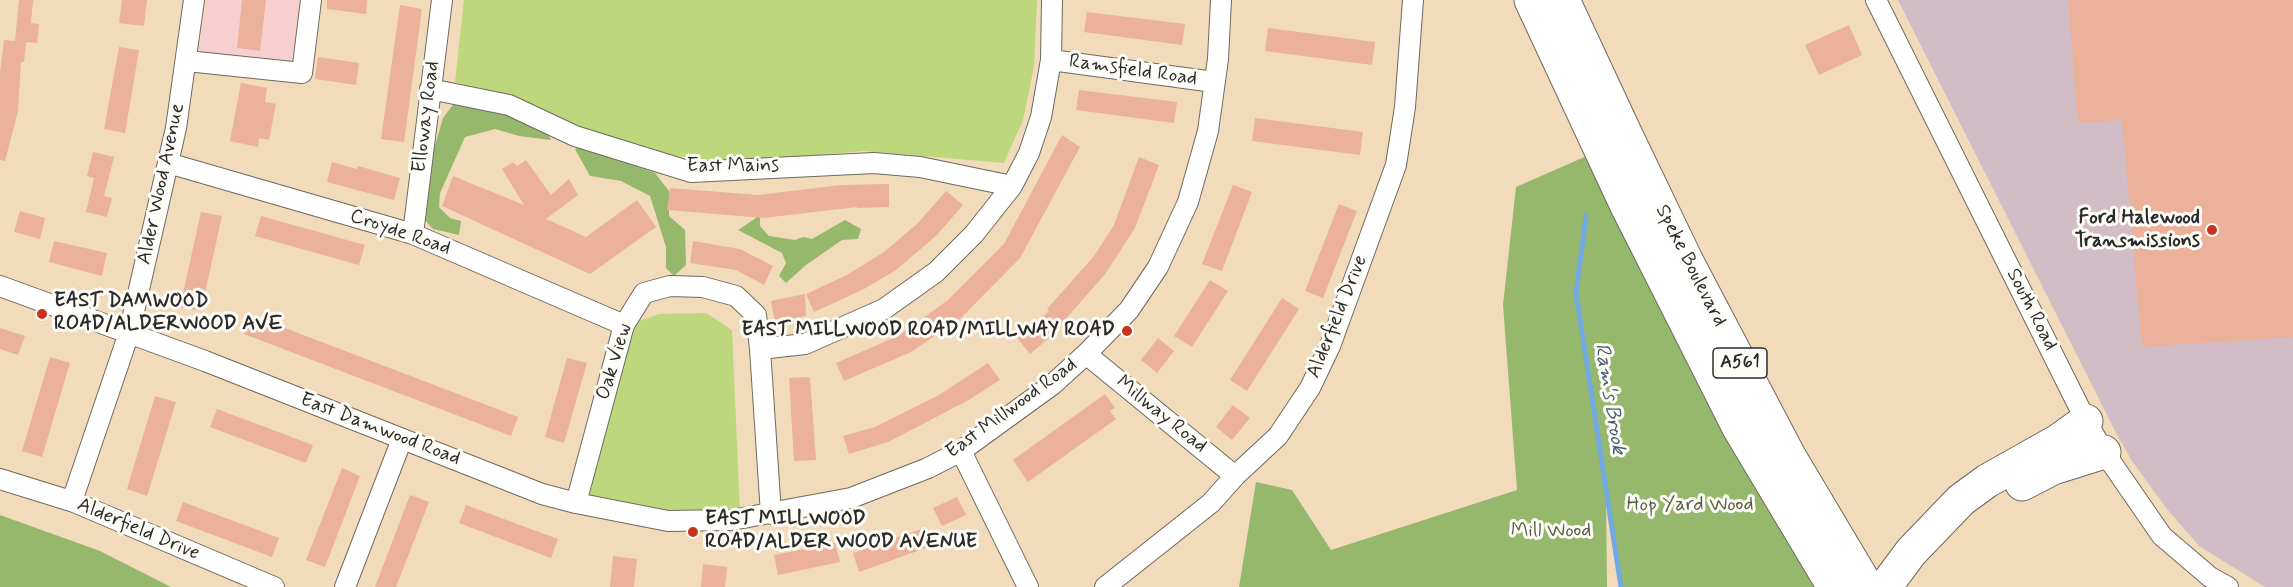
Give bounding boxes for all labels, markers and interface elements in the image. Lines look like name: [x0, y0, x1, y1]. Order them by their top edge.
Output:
street label: Ramsfield Road: [1067, 50, 1199, 92]
street label: Elloway Road: [408, 60, 446, 174]
street label: Alder Wood Avenue: [133, 101, 191, 267]
street label: East Mains: [687, 155, 779, 179]
street label: Speke Boulevard: [1649, 201, 1731, 331]
street label: Croyde Road: [346, 205, 454, 261]
place label: Ford Halewood Transmissions: [2075, 207, 2200, 254]
marker: Ford Halewood Transmissions: [2205, 223, 2219, 237]
street label: Alderfield Drive: [1302, 252, 1374, 382]
street label: South Road: [2000, 265, 2062, 355]
place label: EAST DAMWOOD ROAD/ALDERWOOD AVE: [54, 290, 282, 337]
marker: EAST DAMWOOD ROAD/ALDERWOOD AVE: [35, 307, 49, 321]
place label: EAST MILLWOOD ROAD/MILLWAY ROAD: [742, 319, 1115, 343]
street label: Oak View: [592, 321, 638, 403]
marker: EAST MILLWOOD ROAD/MILLWAY ROAD: [1120, 324, 1134, 338]
water label: Ram's Brook: [1588, 342, 1630, 456]
road number: A561: [1713, 348, 1767, 378]
street label: East Millwood Road: [942, 353, 1082, 465]
street label: Millway Road: [1111, 371, 1211, 459]
street label: East Damwood Road: [297, 388, 463, 472]
street label: Alderfield Drive: [73, 493, 203, 567]
park label: Hop Yard Wood: [1626, 494, 1754, 518]
place label: EAST MILLWOOD ROAD/ALDER WOOD AVENUE: [705, 508, 977, 555]
park label: Mill Wood: [1511, 520, 1591, 544]
marker: EAST MILLWOOD ROAD/ALDER WOOD AVENUE: [686, 525, 700, 539]

